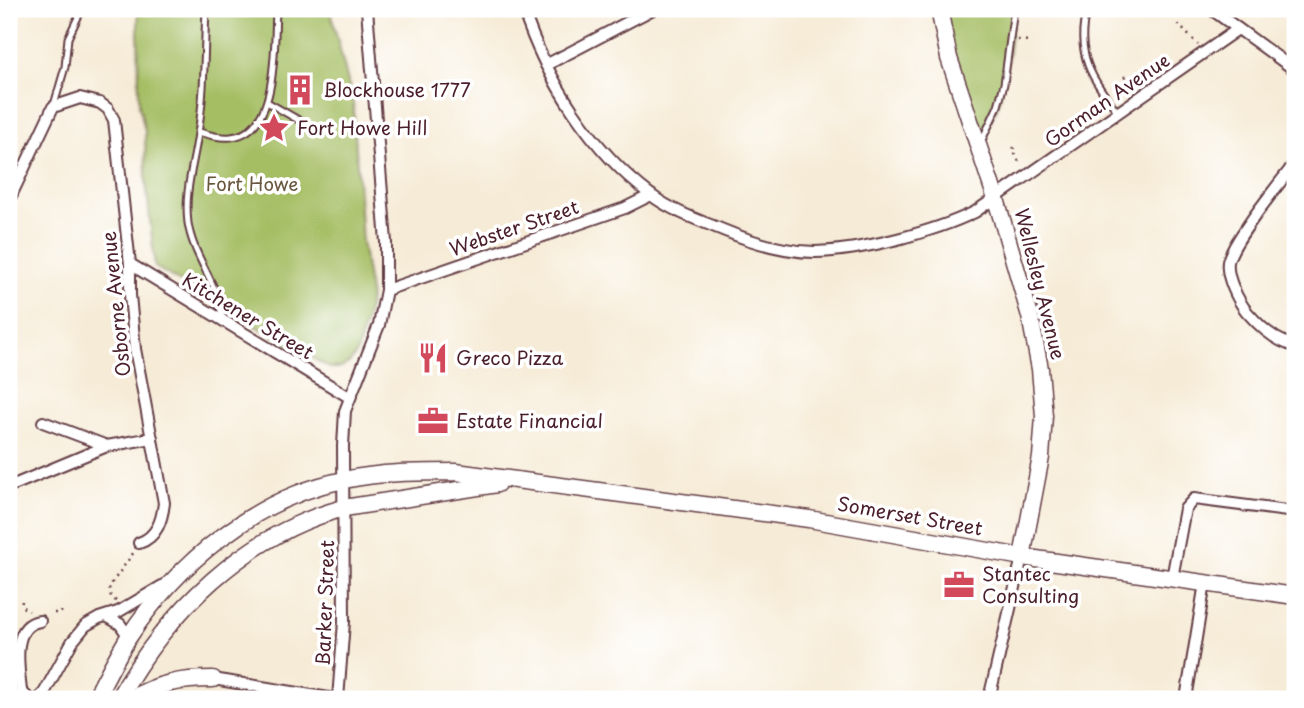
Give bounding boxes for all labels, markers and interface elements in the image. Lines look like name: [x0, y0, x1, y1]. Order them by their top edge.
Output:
street label: Gorman Avenue: [1038, 45, 1175, 153]
building icon: Blockhouse 1777: [283, 73, 317, 107]
place label: Blockhouse 1777: [323, 75, 471, 103]
place icon: Fort Howe Hill: [257, 111, 291, 145]
place label: Fort Howe Hill: [297, 113, 427, 141]
park label: Fort Howe: [206, 169, 298, 197]
street label: Webster Street: [445, 192, 582, 262]
street label: Wellesley Avenue: [1009, 205, 1073, 362]
street label: Osborne Avenue: [93, 230, 137, 378]
street label: Kitchener Street: [178, 265, 320, 366]
restaurant icon: Greco Pizza: [416, 341, 450, 375]
place label: Greco Pizza: [456, 343, 563, 371]
office icon: Estate Financial: [416, 404, 450, 438]
place label: Estate Financial: [456, 406, 603, 434]
street label: Somerset Street: [835, 488, 985, 542]
street label: Barker Street: [308, 539, 340, 666]
place label: Stantec Consulting: [982, 559, 1079, 609]
office icon: Stantec Consulting: [942, 568, 976, 602]

